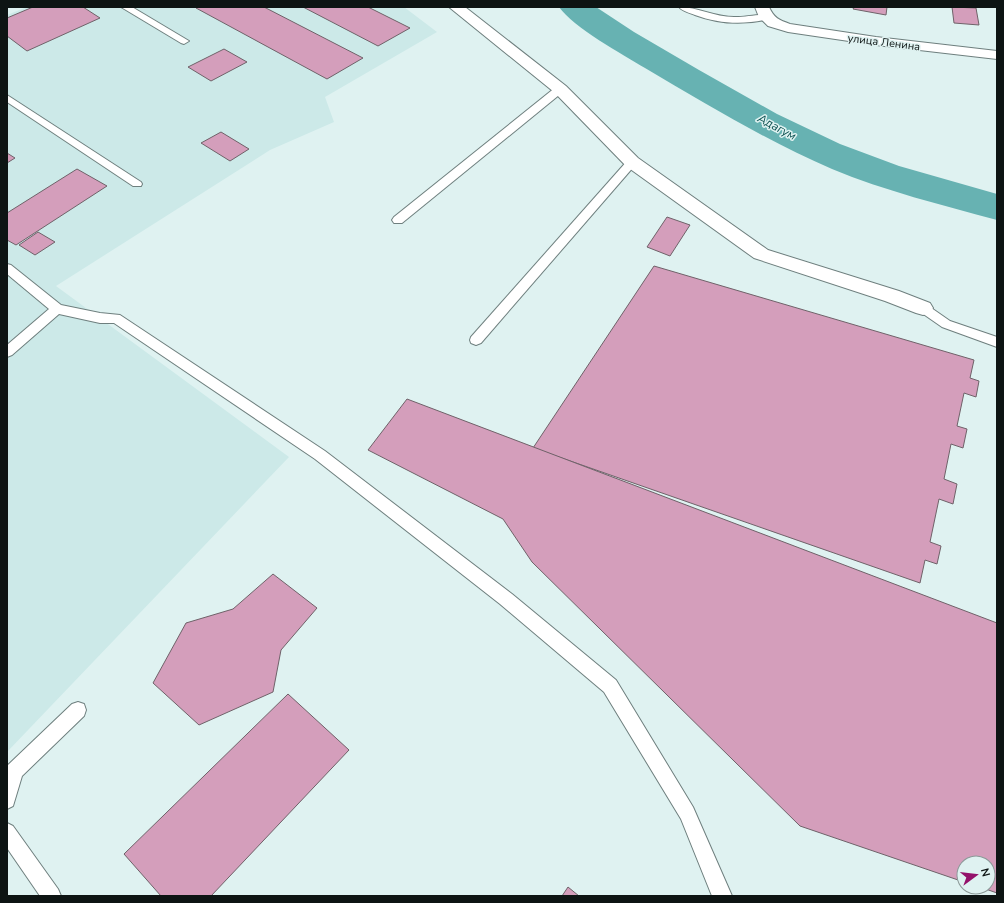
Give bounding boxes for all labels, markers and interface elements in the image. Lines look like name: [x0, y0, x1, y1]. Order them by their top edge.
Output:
street label: улица Ленина: [847, 31, 921, 54]
water label: Адагум: [754, 110, 799, 144]
north arrow: [956, 855, 996, 895]
text: N: [977, 867, 993, 878]

